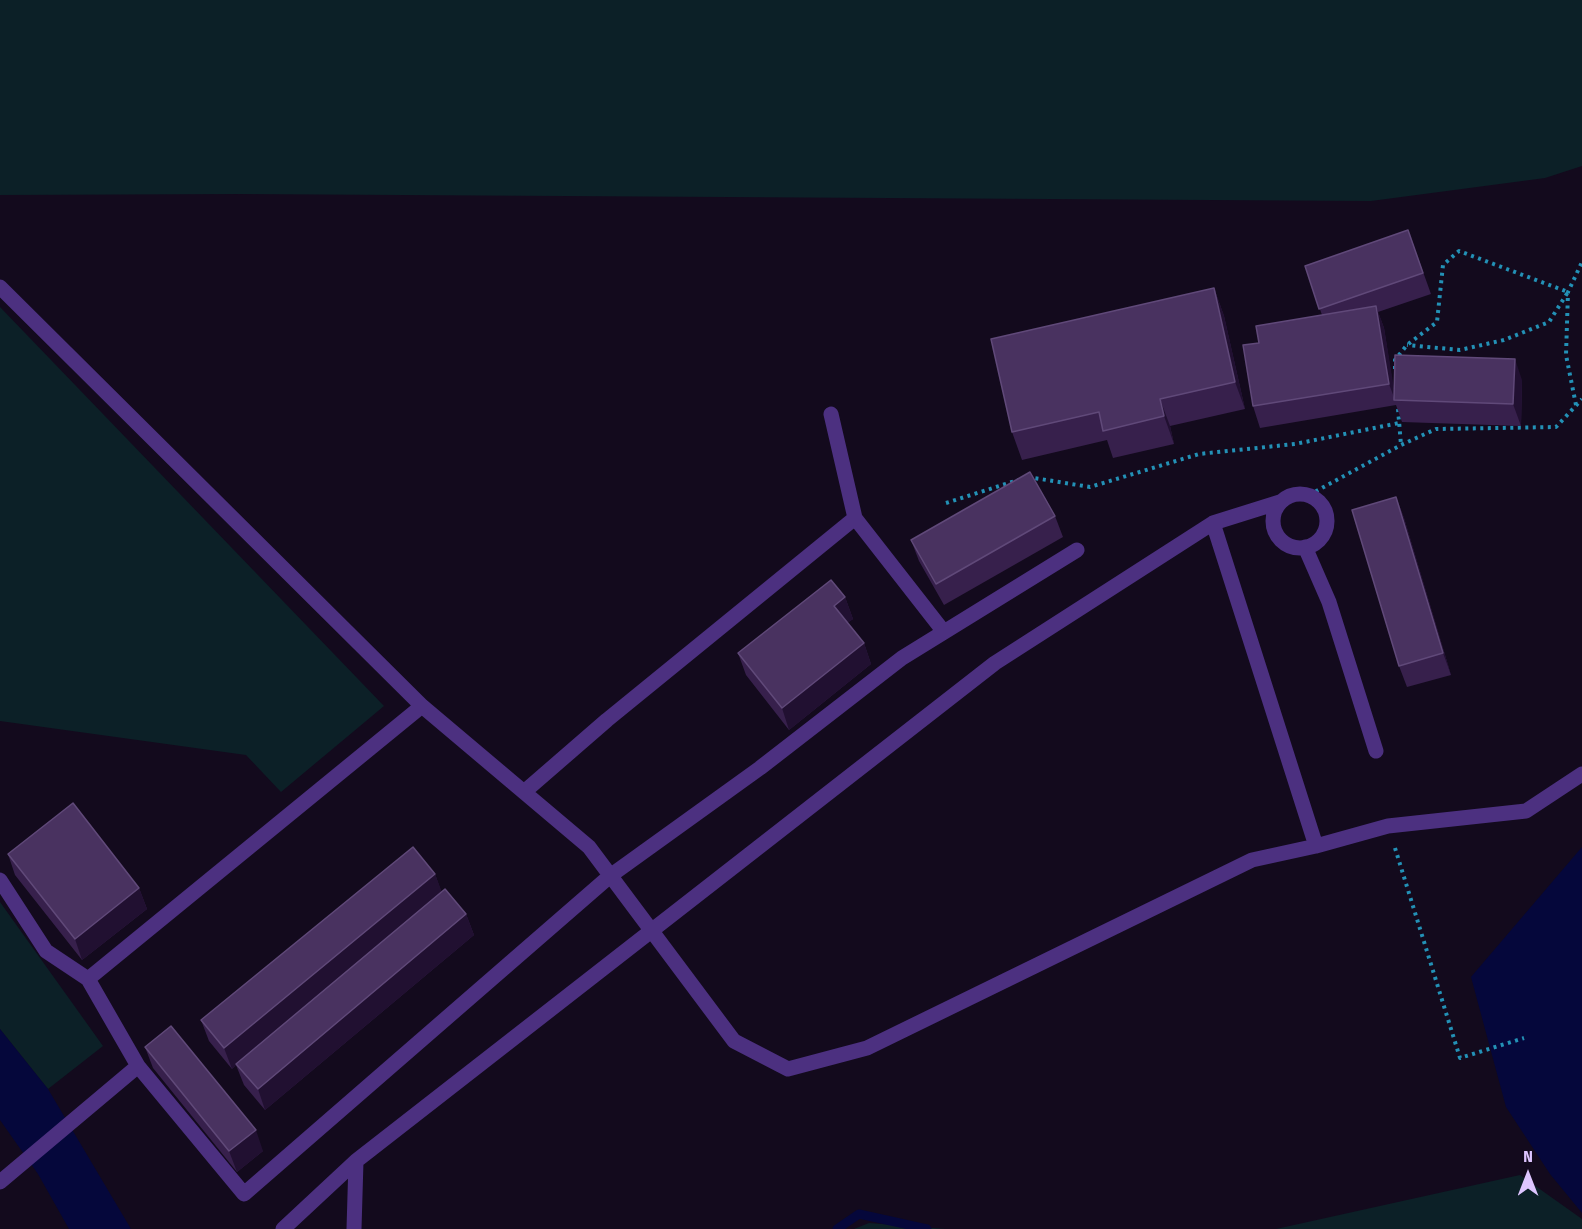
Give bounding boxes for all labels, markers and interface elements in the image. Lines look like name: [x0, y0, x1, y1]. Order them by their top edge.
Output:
north arrow: [1498, 1145, 1558, 1205]
text: N: [1523, 1147, 1533, 1166]

